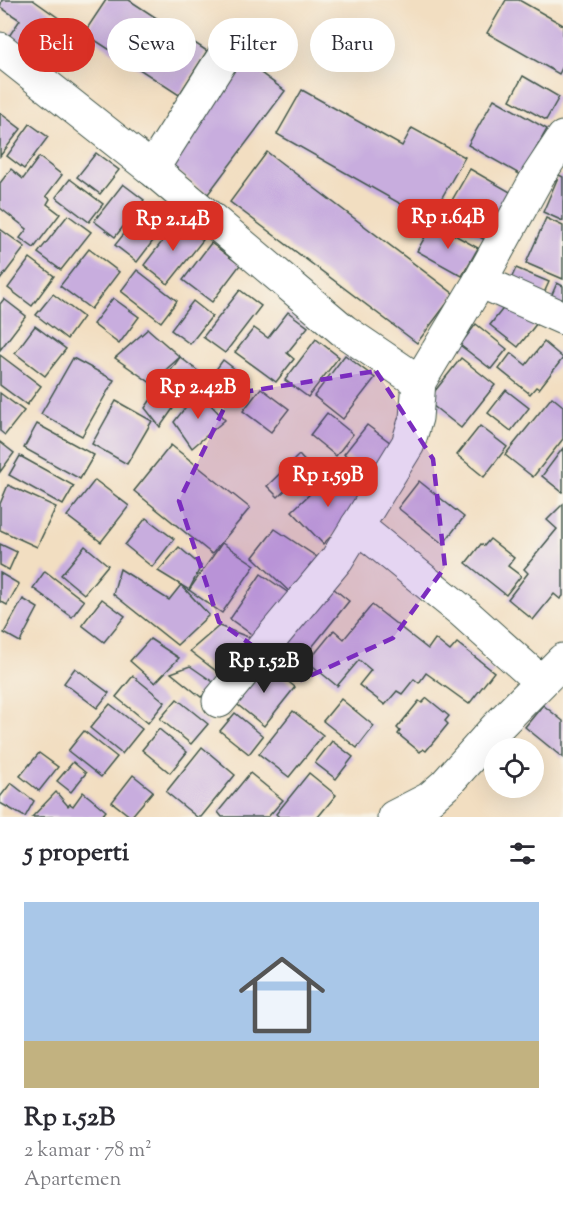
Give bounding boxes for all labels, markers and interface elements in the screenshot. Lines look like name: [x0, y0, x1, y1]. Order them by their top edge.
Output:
chip: Beli: [18, 18, 95, 72]
chip: Sewa: [107, 18, 196, 72]
chip: Filter: [208, 18, 298, 72]
chip: Baru: [310, 18, 395, 72]
pin: Rp 1.64B: [386, 199, 510, 250]
pin: Rp 2.14B: [111, 201, 235, 252]
text: Rp 1.64B: [411, 204, 485, 233]
text: Rp 2.14B: [136, 206, 210, 235]
pin: Rp 2.42B: [136, 369, 260, 420]
text: Rp 2.42B: [160, 374, 236, 403]
pin: Rp 1.59B: [266, 457, 390, 508]
text: Rp 1.59B: [293, 462, 363, 491]
pin: Rp 1.52B: [202, 643, 326, 694]
text: Rp 1.52B: [229, 648, 299, 677]
map controls: [484, 738, 544, 798]
button: locate: [484, 738, 544, 798]
text: 5 properti: [24, 835, 129, 872]
icon: filters: [506, 837, 539, 870]
icon: home: [228, 941, 336, 1049]
text: Rp 1.52B: [24, 1100, 115, 1137]
text: 2 kamar · 78 m²: [24, 1137, 152, 1166]
text: Apartemen: [24, 1166, 121, 1195]

